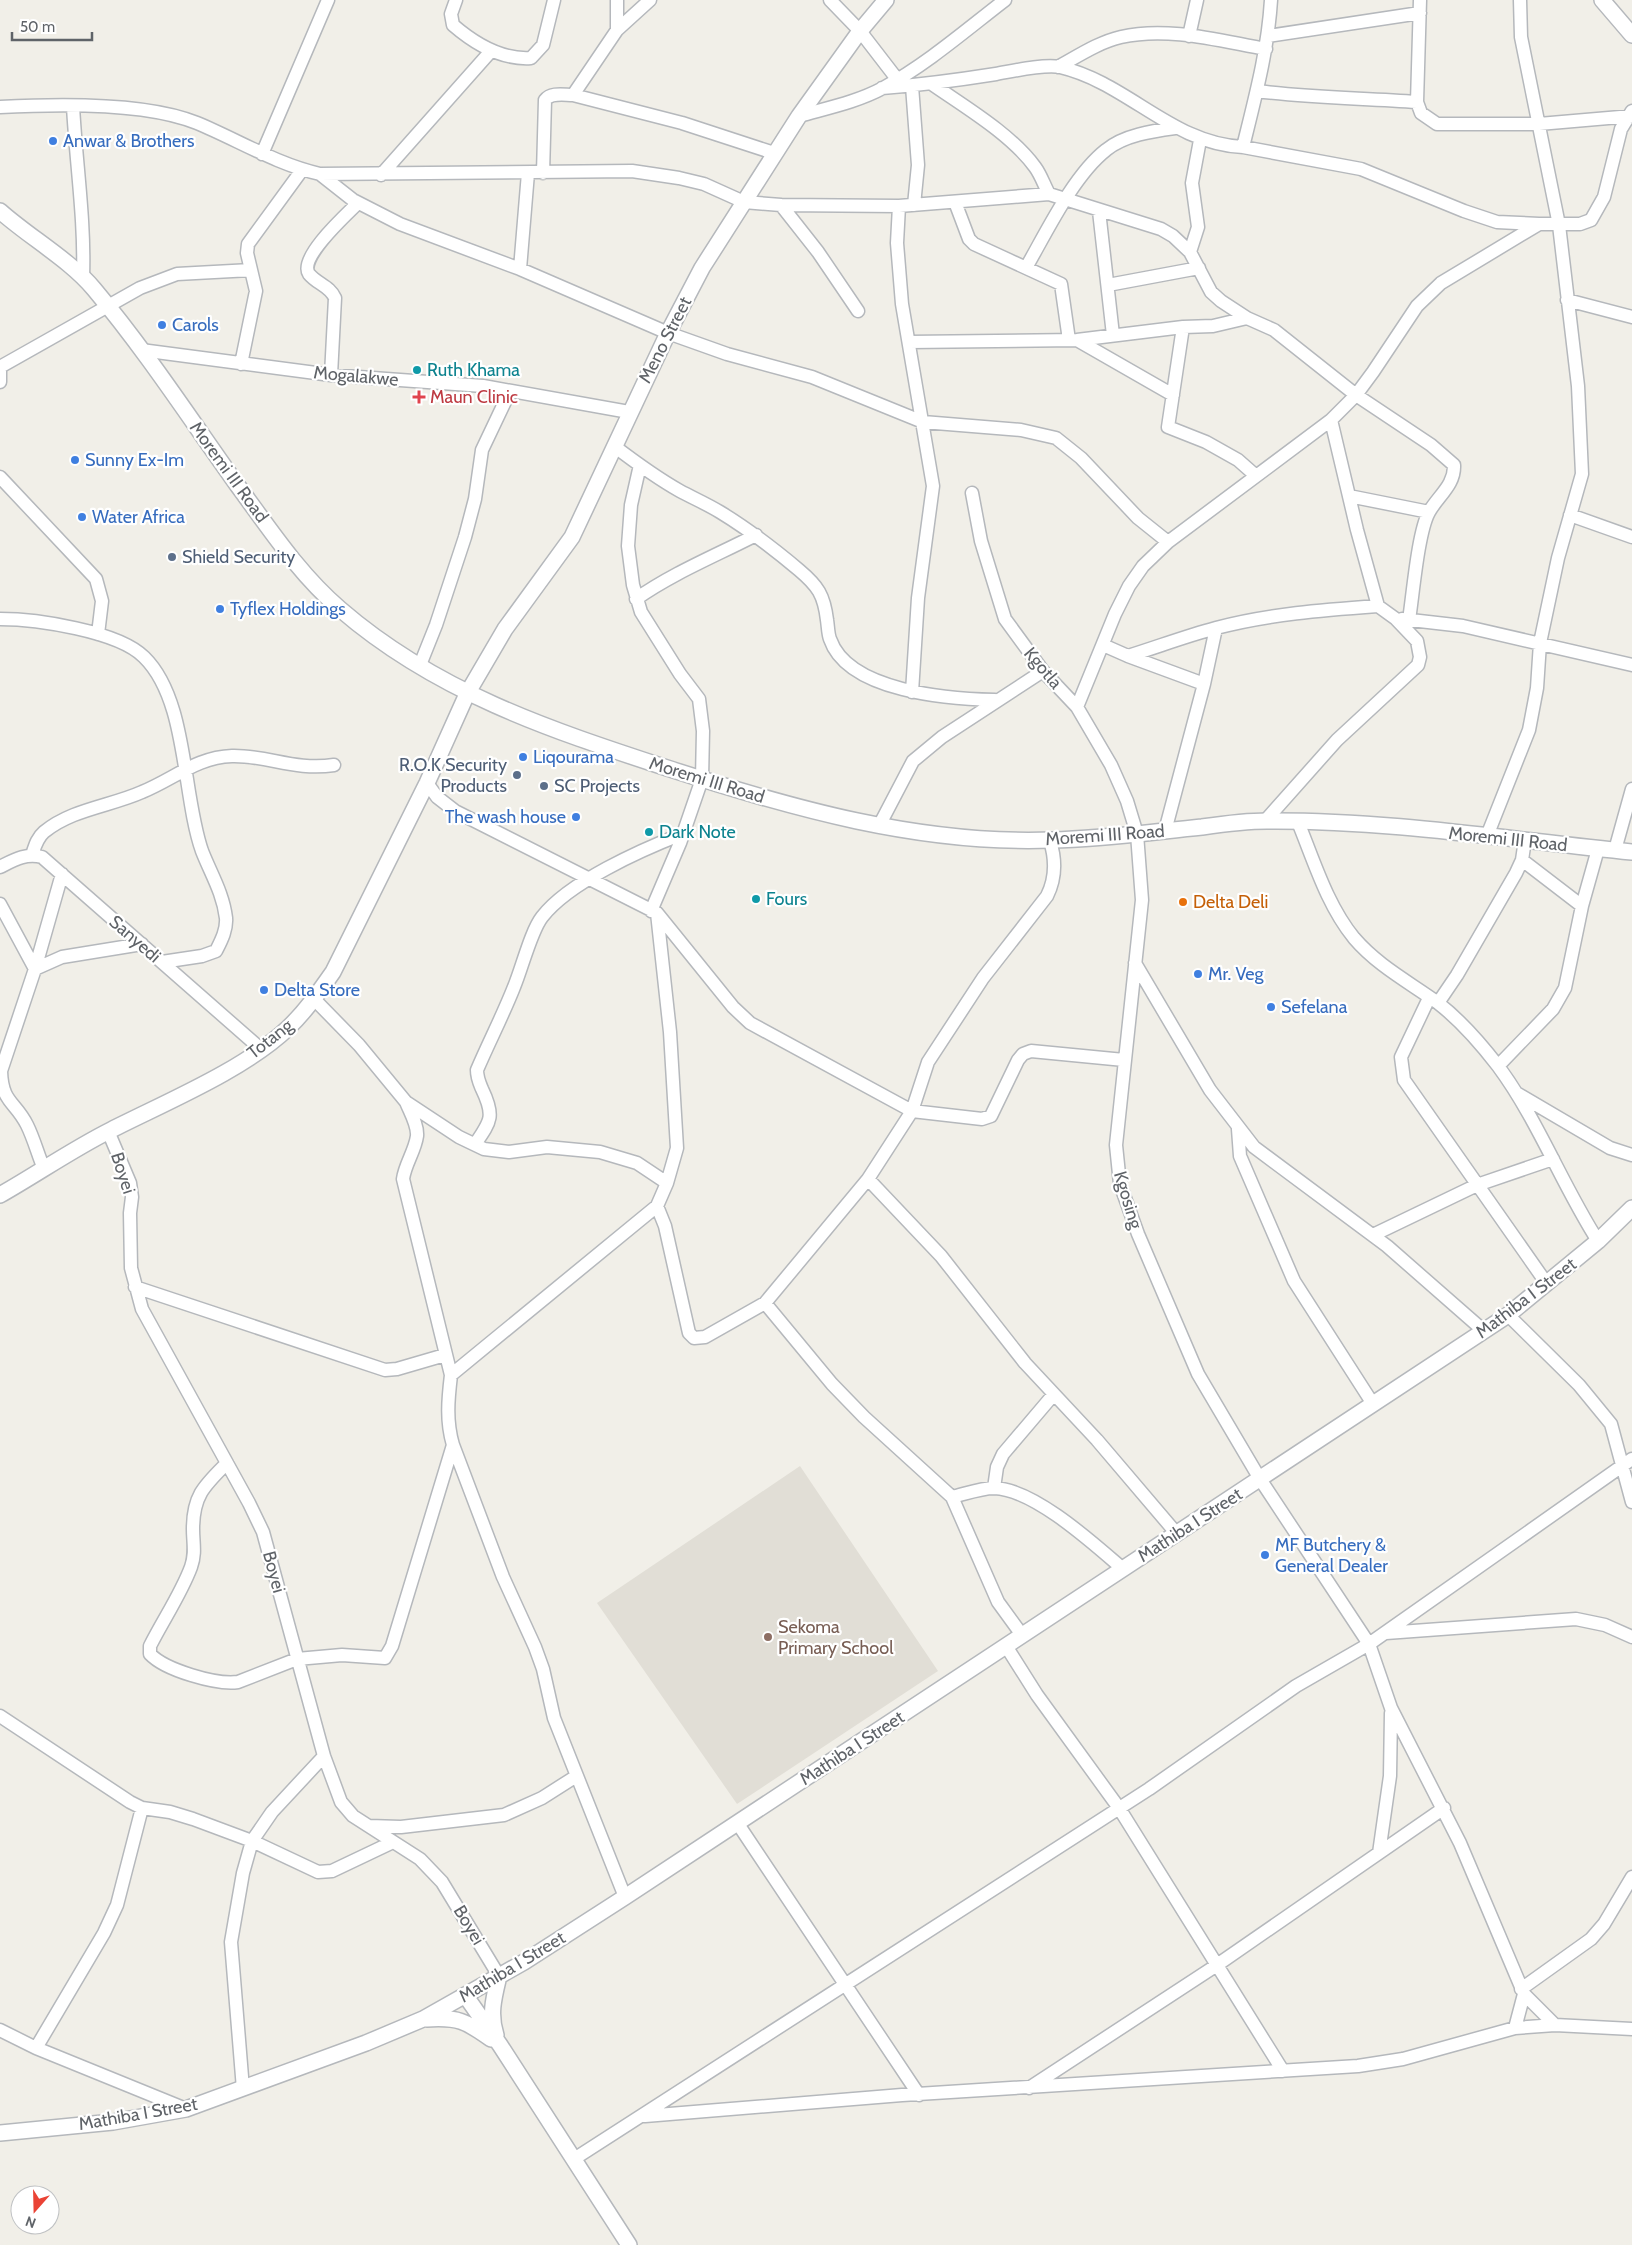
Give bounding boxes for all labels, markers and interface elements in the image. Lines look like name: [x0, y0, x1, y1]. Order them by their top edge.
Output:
scale bar: [12, 10, 92, 42]
text: 50 m: [20, 18, 55, 36]
place label: Anwar & Brothers: [63, 130, 194, 152]
marker: Anwar & Brothers: [47, 135, 59, 147]
street label: Meno Street: [634, 293, 696, 387]
place label: Carols: [172, 314, 219, 336]
marker: Carols: [156, 319, 168, 331]
place label: Ruth Khama: [427, 359, 520, 381]
street label: Mogalakwe: [313, 361, 399, 391]
marker: Ruth Khama: [411, 364, 423, 376]
place label: Maun Clinic: [430, 386, 518, 408]
marker: Maun Clinic: [412, 390, 426, 404]
street label: Moremi III Road: [185, 417, 273, 527]
place label: Sunny Ex-Im: [85, 449, 184, 471]
marker: Sunny Ex-Im: [69, 454, 81, 466]
place label: Water Africa: [92, 506, 185, 528]
marker: Water Africa: [76, 511, 88, 523]
place label: Shield Security: [182, 546, 295, 568]
marker: Shield Security: [166, 551, 178, 563]
place label: Tyflex Holdings: [230, 598, 346, 620]
marker: Tyflex Holdings: [214, 603, 226, 615]
street label: Kgotla: [1019, 643, 1067, 694]
place label: Liqourama: [533, 746, 614, 768]
marker: Liqourama: [517, 751, 529, 763]
street label: Moremi III Road: [647, 752, 767, 808]
place label: R.O.K Security Products: [399, 754, 507, 797]
marker: R.O.K Security Products: [511, 769, 523, 781]
place label: SC Projects: [554, 775, 640, 797]
marker: SC Projects: [538, 780, 550, 792]
place label: The wash house: [445, 806, 566, 828]
marker: The wash house: [570, 811, 582, 823]
street label: Moremi III Road: [1045, 820, 1165, 850]
place label: Dark Note: [659, 821, 736, 843]
street label: Moremi III Road: [1447, 822, 1569, 856]
marker: Dark Note: [643, 826, 655, 838]
place label: Fours: [766, 888, 807, 910]
place label: Delta Deli: [1193, 891, 1268, 913]
marker: Fours: [750, 893, 762, 905]
marker: Delta Deli: [1177, 896, 1189, 908]
street label: Sanyedi: [105, 911, 165, 967]
place label: Mr. Veg: [1208, 963, 1265, 985]
marker: Mr. Veg: [1192, 968, 1204, 980]
place label: Delta Store: [274, 979, 360, 1001]
marker: Delta Store: [258, 984, 270, 996]
place label: Sefelana: [1281, 996, 1348, 1018]
marker: Sefelana: [1265, 1001, 1277, 1013]
street label: Totang: [243, 1014, 298, 1064]
street label: Boyei: [106, 1149, 140, 1197]
street label: Kgosing: [1109, 1169, 1147, 1232]
street label: Mathiba I Street: [1471, 1253, 1581, 1343]
street label: Mathiba I Street: [1134, 1483, 1246, 1567]
place label: MF Butchery & General Dealer: [1275, 1534, 1388, 1577]
street label: Boyei: [258, 1549, 290, 1595]
marker: MF Butchery & General Dealer: [1259, 1549, 1271, 1561]
place label: Sekoma Primary School: [778, 1616, 894, 1659]
marker: Sekoma Primary School: [762, 1631, 774, 1643]
street label: Mathiba I Street: [796, 1706, 908, 1790]
street label: Boyei: [449, 1901, 489, 1949]
street label: Mathiba I Street: [455, 1927, 569, 2007]
street label: Mathiba I Street: [77, 2093, 199, 2135]
north arrow: [10, 2185, 60, 2235]
text: N: [23, 2212, 38, 2232]

